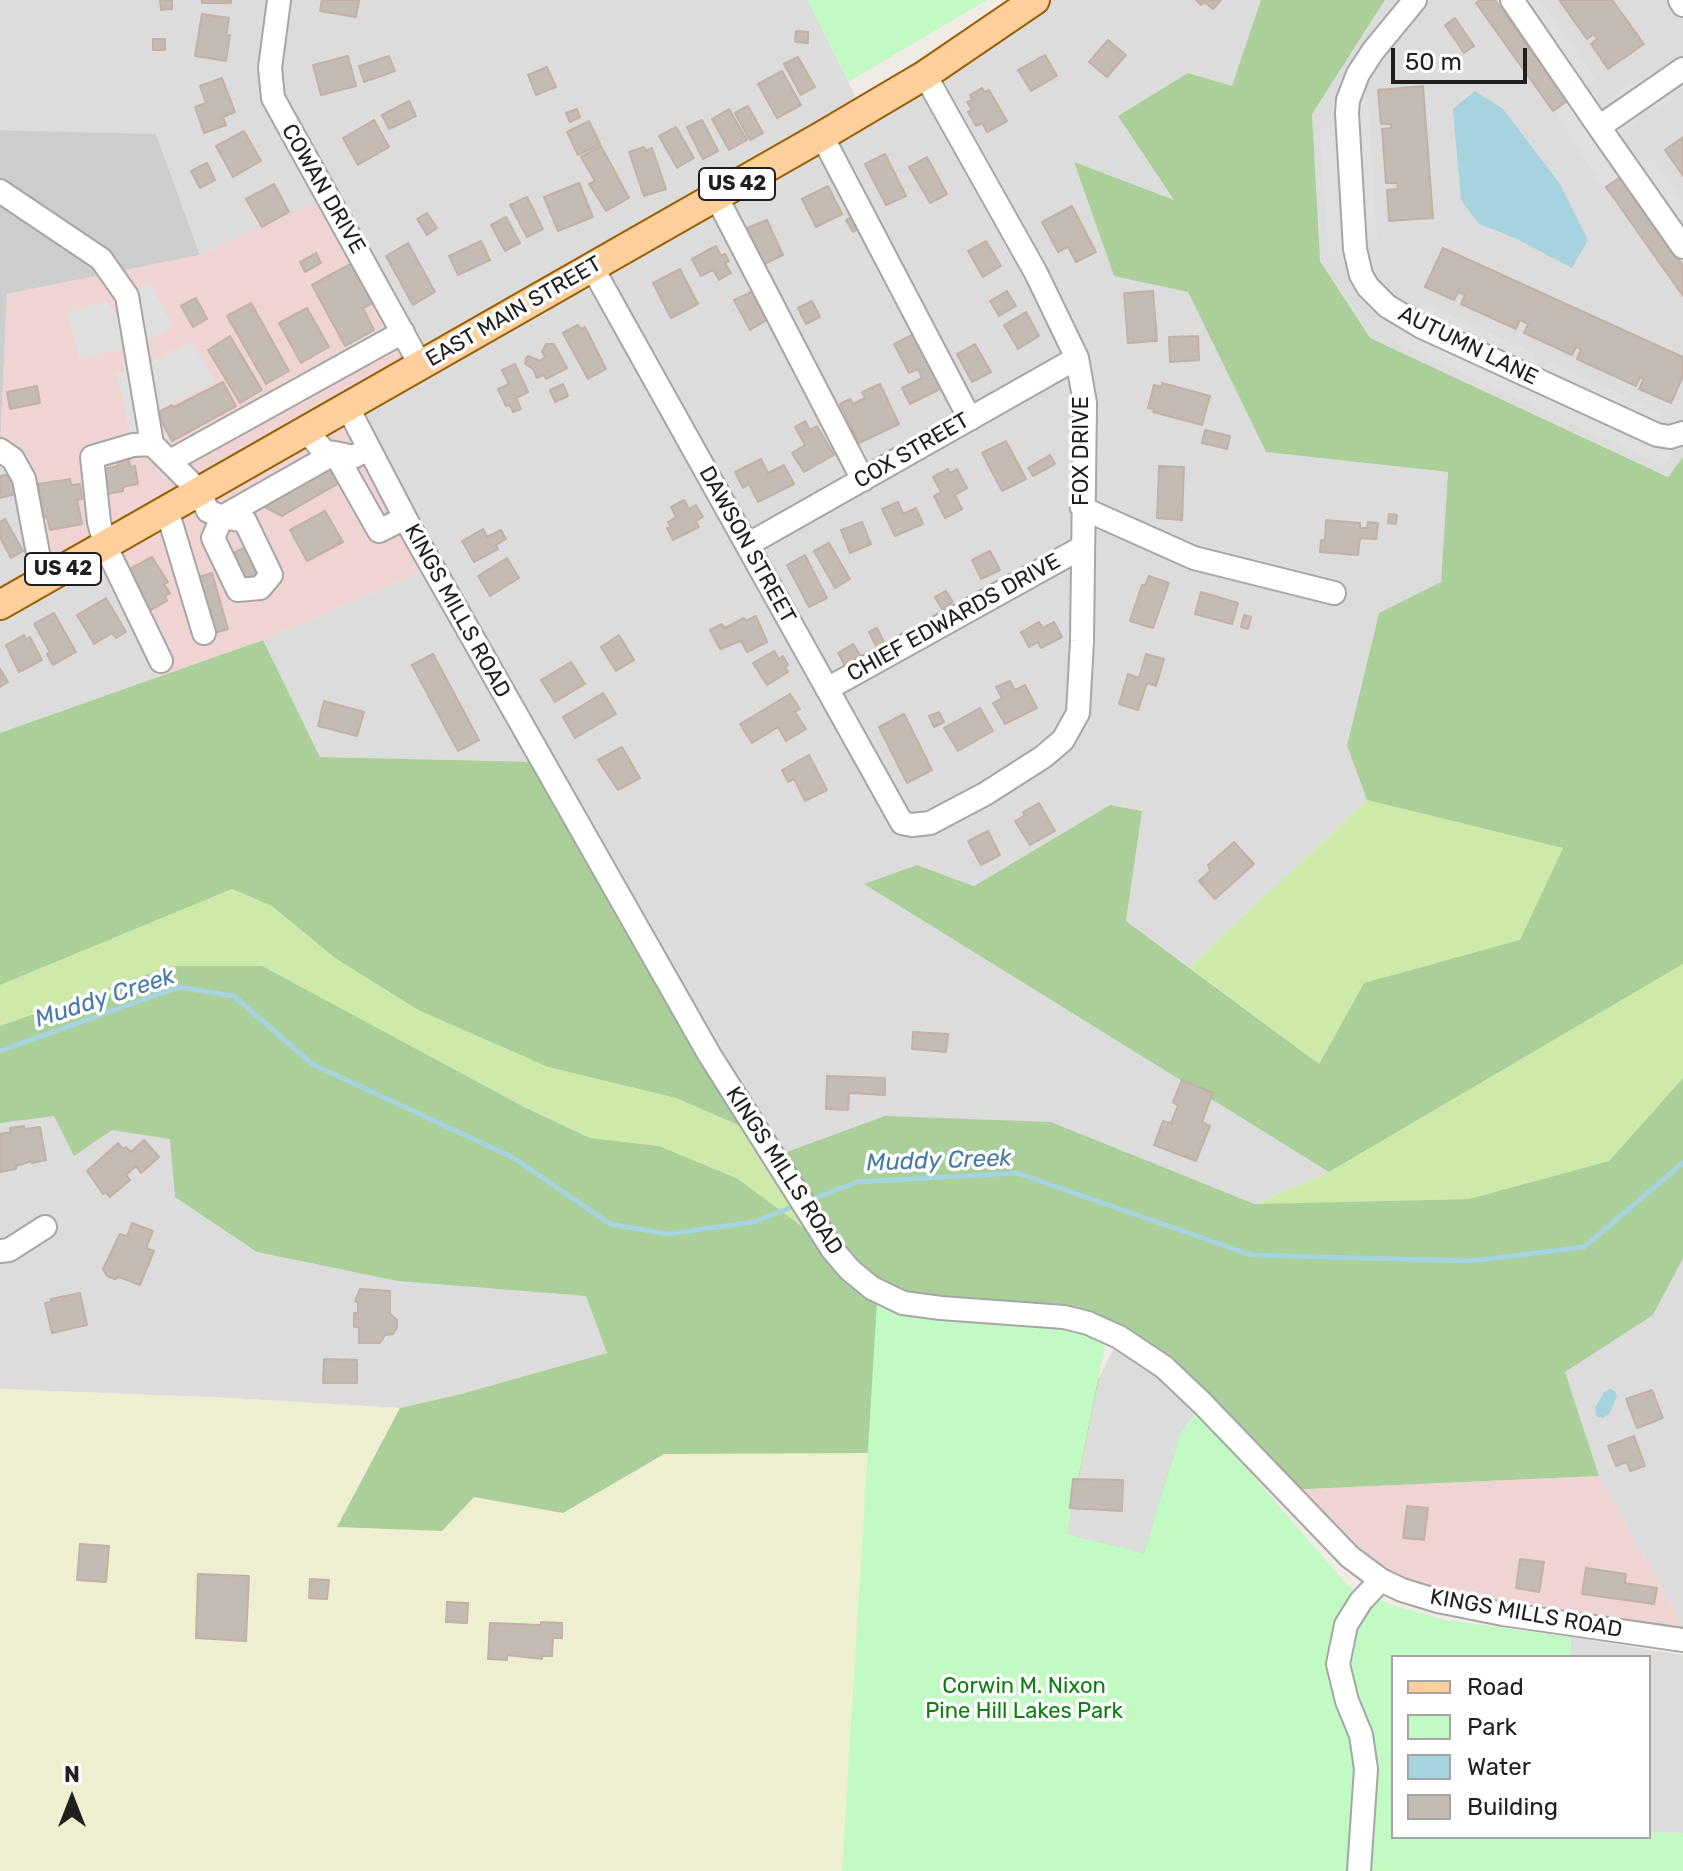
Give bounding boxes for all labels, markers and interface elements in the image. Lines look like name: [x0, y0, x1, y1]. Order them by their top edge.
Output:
scale bar: [1395, 32, 1531, 82]
text: 50 m: [1405, 48, 1462, 76]
street label: COWAN DRIVE: [275, 120, 371, 258]
road number: US 42: [699, 168, 775, 200]
street label: EAST MAIN STREET: [421, 251, 607, 373]
street label: AUTUMN LANE: [1394, 301, 1542, 391]
street label: FOX DRIVE: [1069, 396, 1095, 506]
street label: COX STREET: [850, 407, 974, 495]
street label: DAWSON STREET: [693, 462, 801, 628]
street label: KINGS MILLS ROAD: [398, 519, 516, 703]
street label: CHIEF EDWARDS DRIVE: [843, 548, 1065, 688]
road number: US 42: [25, 553, 101, 585]
water label: Muddy Creek: [31, 962, 179, 1034]
street label: KINGS MILLS ROAD: [720, 1082, 848, 1260]
water label: Muddy Creek: [866, 1144, 1012, 1178]
street label: KINGS MILLS ROAD: [1428, 1584, 1624, 1644]
legend: [1391, 1655, 1651, 1839]
text: Road: [1467, 1673, 1524, 1701]
park label: Corwin M. Nixon Pine Hill Lakes Park: [925, 1674, 1123, 1726]
text: Park: [1467, 1713, 1517, 1741]
text: Water: [1467, 1753, 1531, 1781]
north arrow: [32, 1759, 112, 1839]
text: N: [64, 1761, 80, 1788]
text: Building: [1467, 1793, 1558, 1821]

